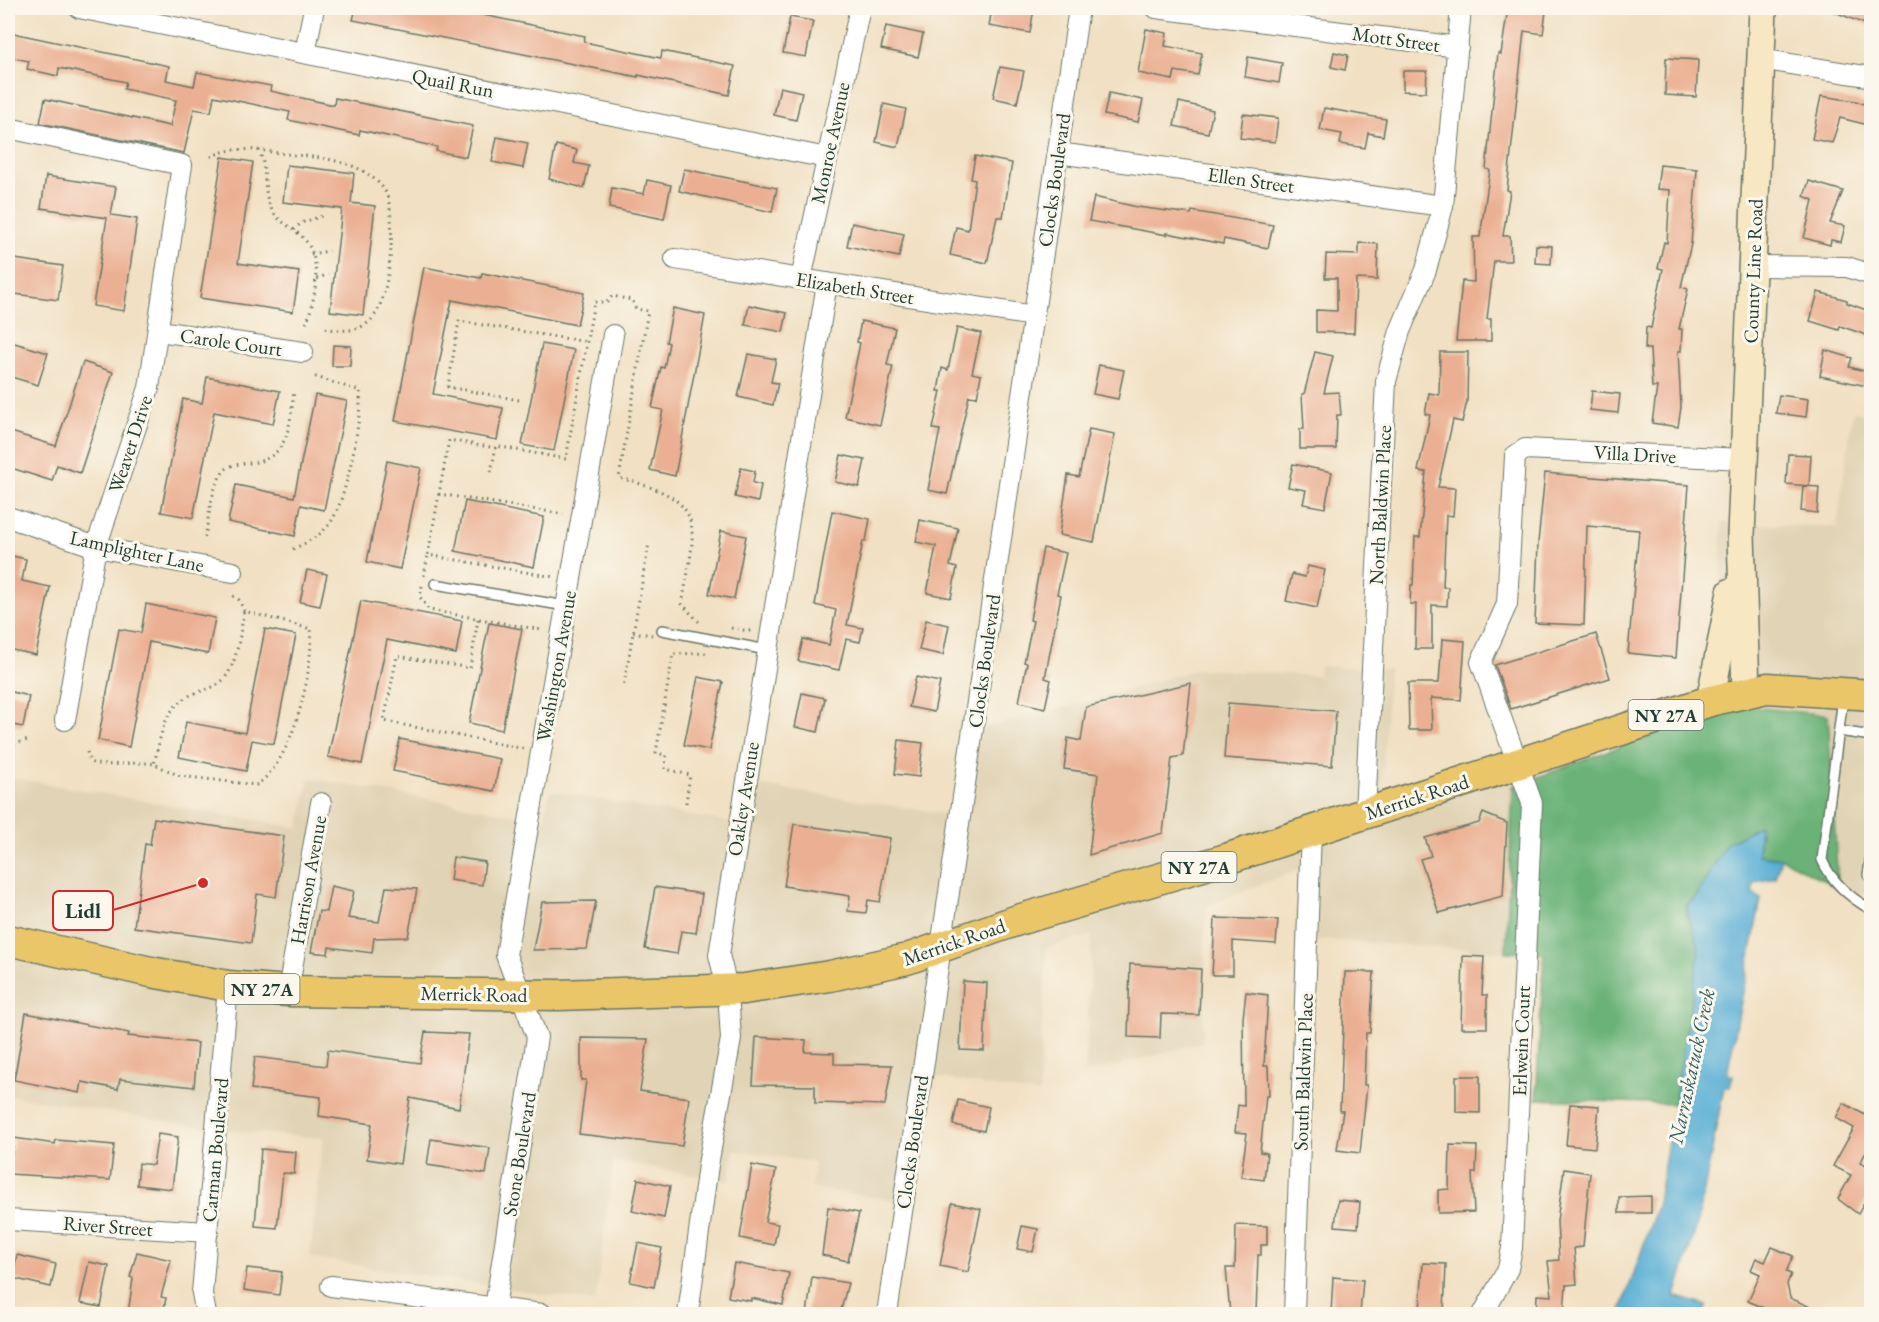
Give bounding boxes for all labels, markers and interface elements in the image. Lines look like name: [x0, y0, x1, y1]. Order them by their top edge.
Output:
street label: Mott Street: [1351, 20, 1442, 58]
street label: Quail Run: [410, 62, 497, 104]
street label: Monroe Avenue: [804, 80, 856, 206]
street label: Clocks Boulevard: [1032, 111, 1076, 249]
street label: Ellen Street: [1206, 161, 1297, 199]
street label: County Line Road: [1737, 197, 1769, 344]
street label: Elizabeth Street: [794, 266, 917, 310]
street label: Carole Court: [178, 322, 284, 362]
street label: Weaver Drive: [102, 392, 158, 496]
street label: North Baldwin Place: [1363, 424, 1397, 586]
street label: Villa Drive: [1593, 439, 1677, 469]
street label: Lamplighter Lane: [67, 524, 207, 578]
street label: Washington Avenue: [530, 588, 582, 744]
street label: Clocks Boulevard: [962, 592, 1006, 730]
road number: NY 27A: [1628, 700, 1704, 730]
street label: Oakley Avenue: [721, 740, 765, 858]
street label: Merrick Road: [1362, 768, 1473, 826]
street label: Harrison Avenue: [284, 813, 332, 947]
road number: NY 27A: [1162, 852, 1236, 882]
callout: Lidl: [53, 891, 113, 930]
text: Lidl: [65, 897, 101, 924]
street label: Merrick Road: [899, 912, 1010, 972]
road number: NY 27A: [224, 974, 300, 1004]
street label: Merrick Road: [420, 980, 529, 1008]
street label: Erlwein Court: [1506, 984, 1536, 1097]
water label: Narraskatuck Creek: [1661, 986, 1721, 1147]
street label: South Baldwin Place: [1287, 993, 1319, 1151]
street label: Clocks Boulevard: [890, 1073, 934, 1211]
street label: Carman Boulevard: [196, 1076, 234, 1223]
street label: Stone Boulevard: [496, 1089, 542, 1218]
street label: River Street: [62, 1210, 154, 1242]

